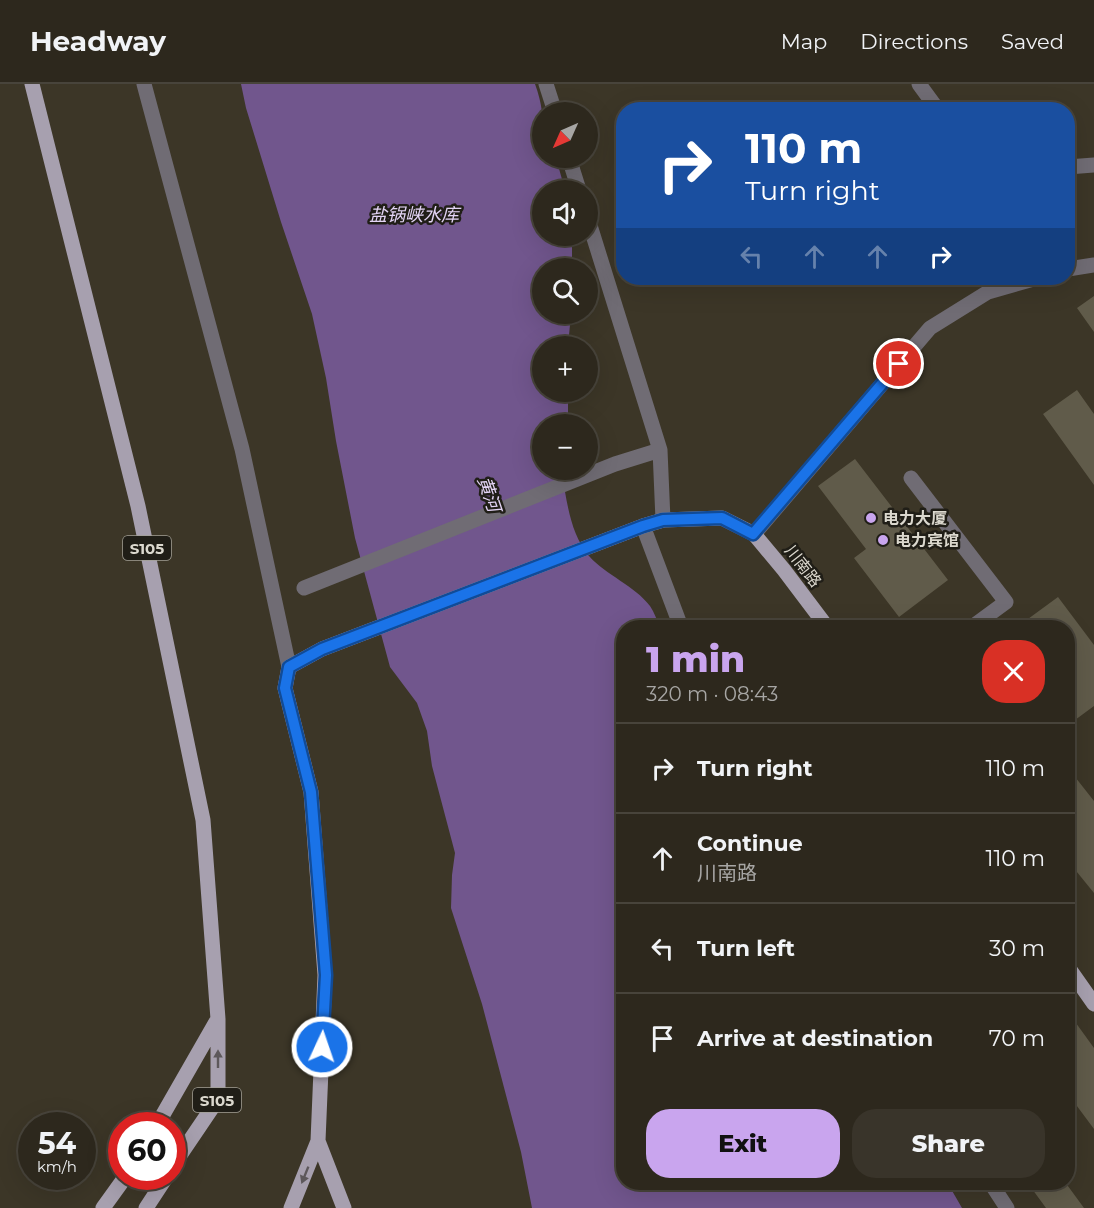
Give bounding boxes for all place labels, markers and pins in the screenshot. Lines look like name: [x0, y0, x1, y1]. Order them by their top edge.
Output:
pin: [873, 338, 924, 389]
place label: 电力大厦: [883, 509, 947, 528]
marker: 电力大厦: [864, 511, 878, 525]
place label: 电力宾馆: [895, 531, 959, 550]
marker: 电力宾馆: [876, 533, 890, 547]

